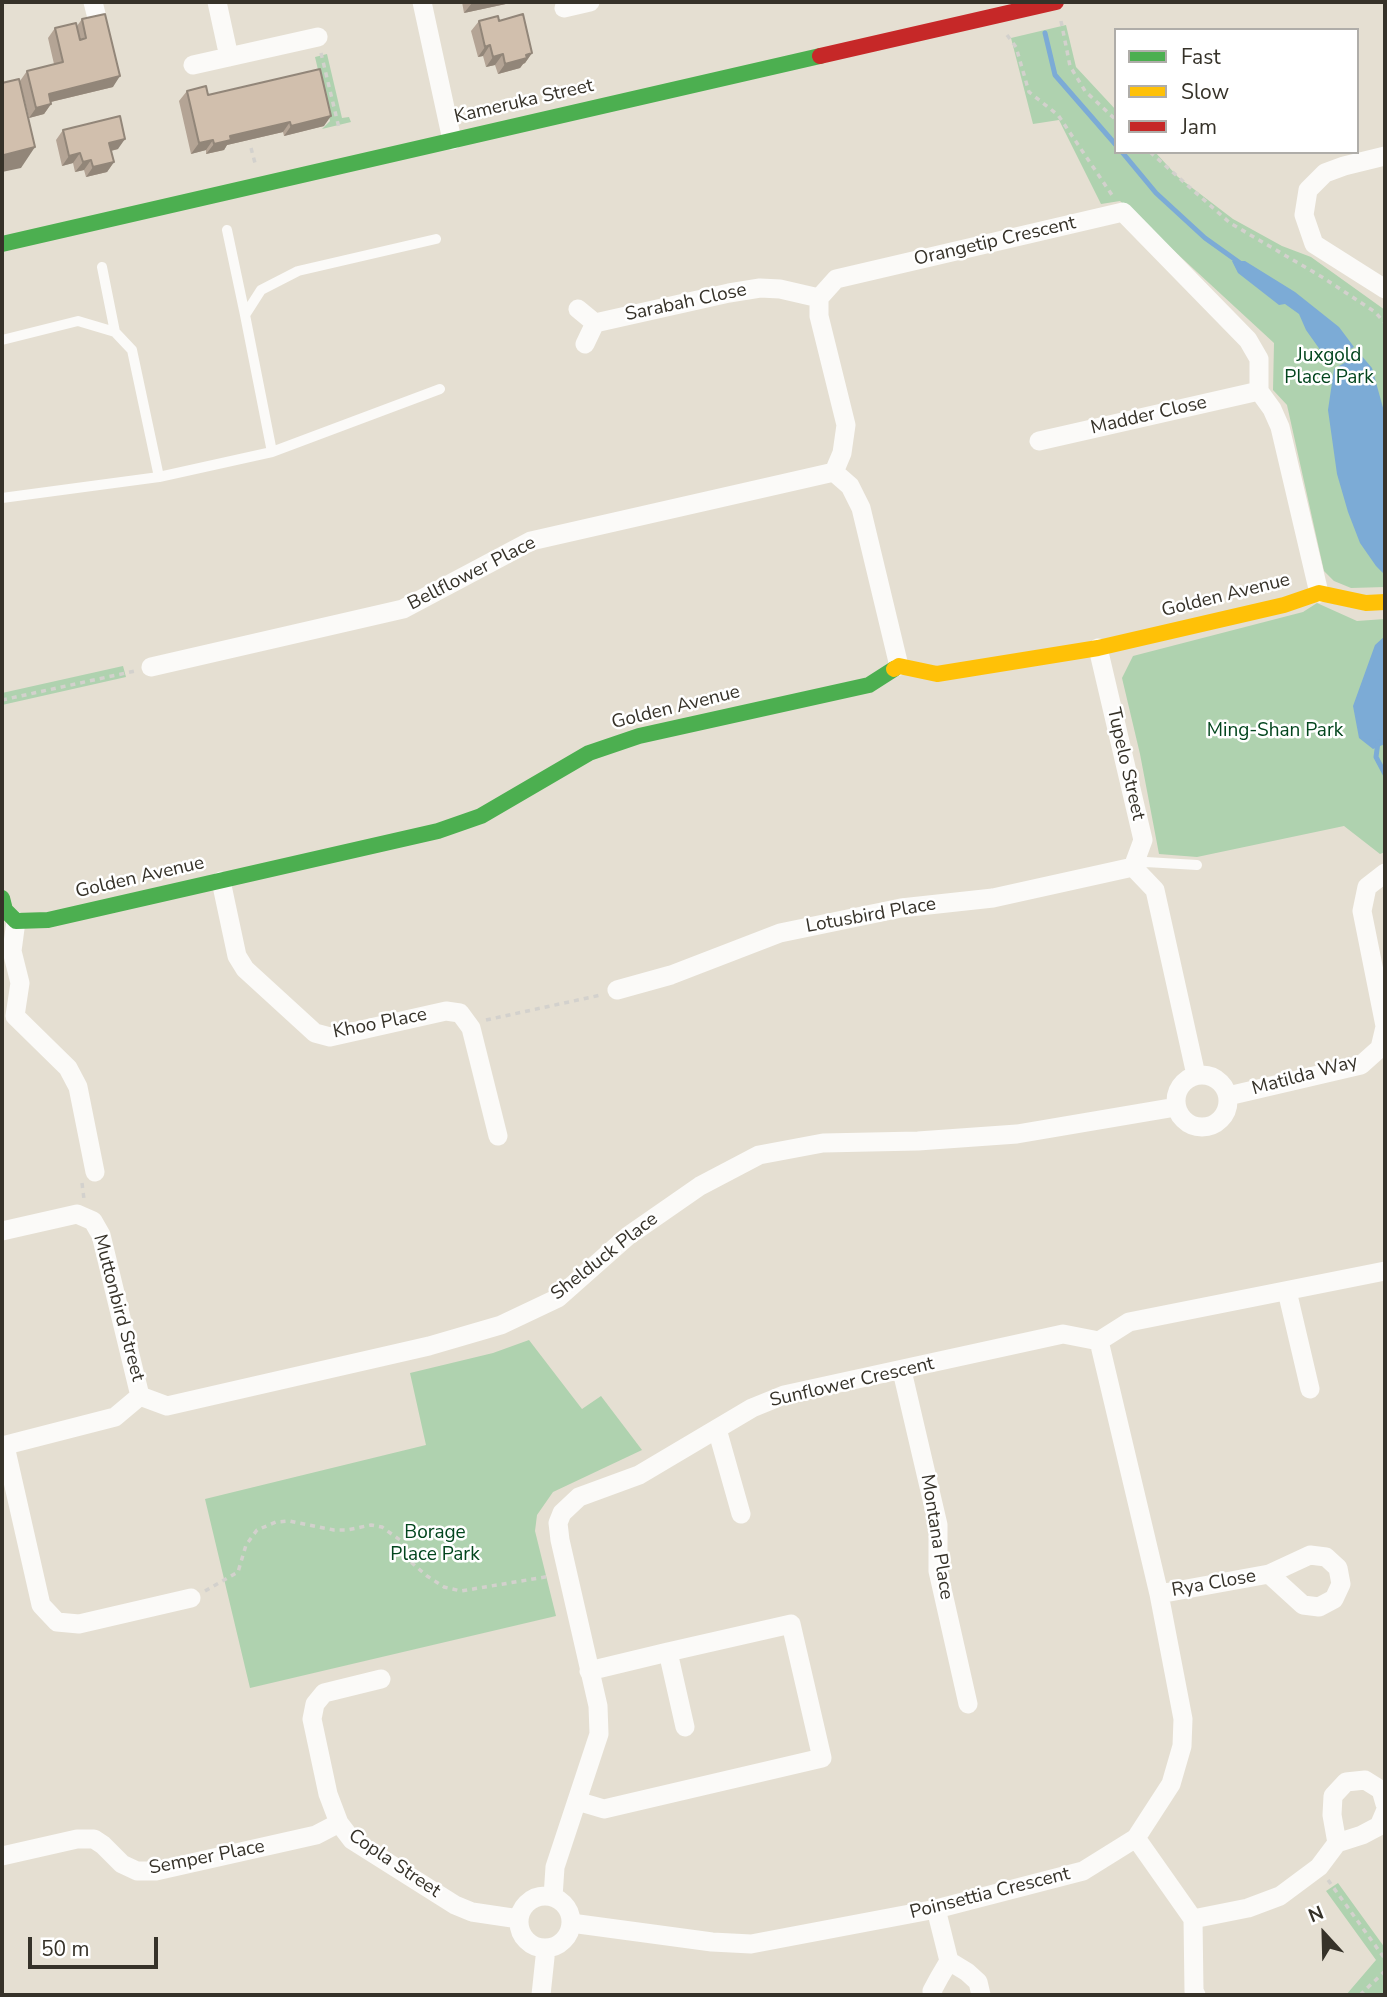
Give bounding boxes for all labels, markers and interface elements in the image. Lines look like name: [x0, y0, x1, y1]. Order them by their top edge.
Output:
legend: [1114, 28, 1359, 154]
text: Fast: [1181, 43, 1221, 71]
street label: Kameruka Street: [452, 75, 596, 129]
text: Slow: [1181, 78, 1229, 106]
text: Jam: [1181, 113, 1217, 141]
street label: Orangetip Crescent: [912, 212, 1078, 272]
street label: Sarabah Close: [623, 279, 749, 327]
park label: Juxgold Place Park: [1284, 345, 1374, 389]
street label: Madder Close: [1089, 392, 1209, 440]
street label: Bellflower Place: [404, 532, 540, 616]
street label: Golden Avenue: [1159, 569, 1293, 623]
street label: Golden Avenue: [609, 681, 743, 735]
street label: Tupelo Street: [1101, 706, 1149, 822]
park label: Ming-Shan Park: [1207, 720, 1343, 742]
street label: Golden Avenue: [73, 852, 207, 904]
street label: Lotusbird Place: [804, 893, 938, 939]
street label: Khoo Place: [331, 1004, 429, 1044]
street label: Matilda Way: [1250, 1051, 1360, 1101]
street label: Shelduck Place: [547, 1208, 663, 1306]
street label: Muttonbird Street: [87, 1232, 149, 1384]
street label: Sunflower Crescent: [768, 1353, 936, 1413]
street label: Montana Place: [915, 1473, 957, 1601]
park label: Borage Place Park: [390, 1522, 480, 1566]
street label: Rya Close: [1170, 1565, 1258, 1603]
street label: Copla Street: [344, 1825, 444, 1903]
street label: Semper Place: [147, 1836, 267, 1880]
street label: Poinsettia Crescent: [908, 1863, 1072, 1925]
north arrow: [1289, 1899, 1359, 1969]
text: N: [1305, 1900, 1328, 1929]
scale bar: [32, 1924, 161, 1968]
text: 50 m: [41, 1935, 90, 1963]

